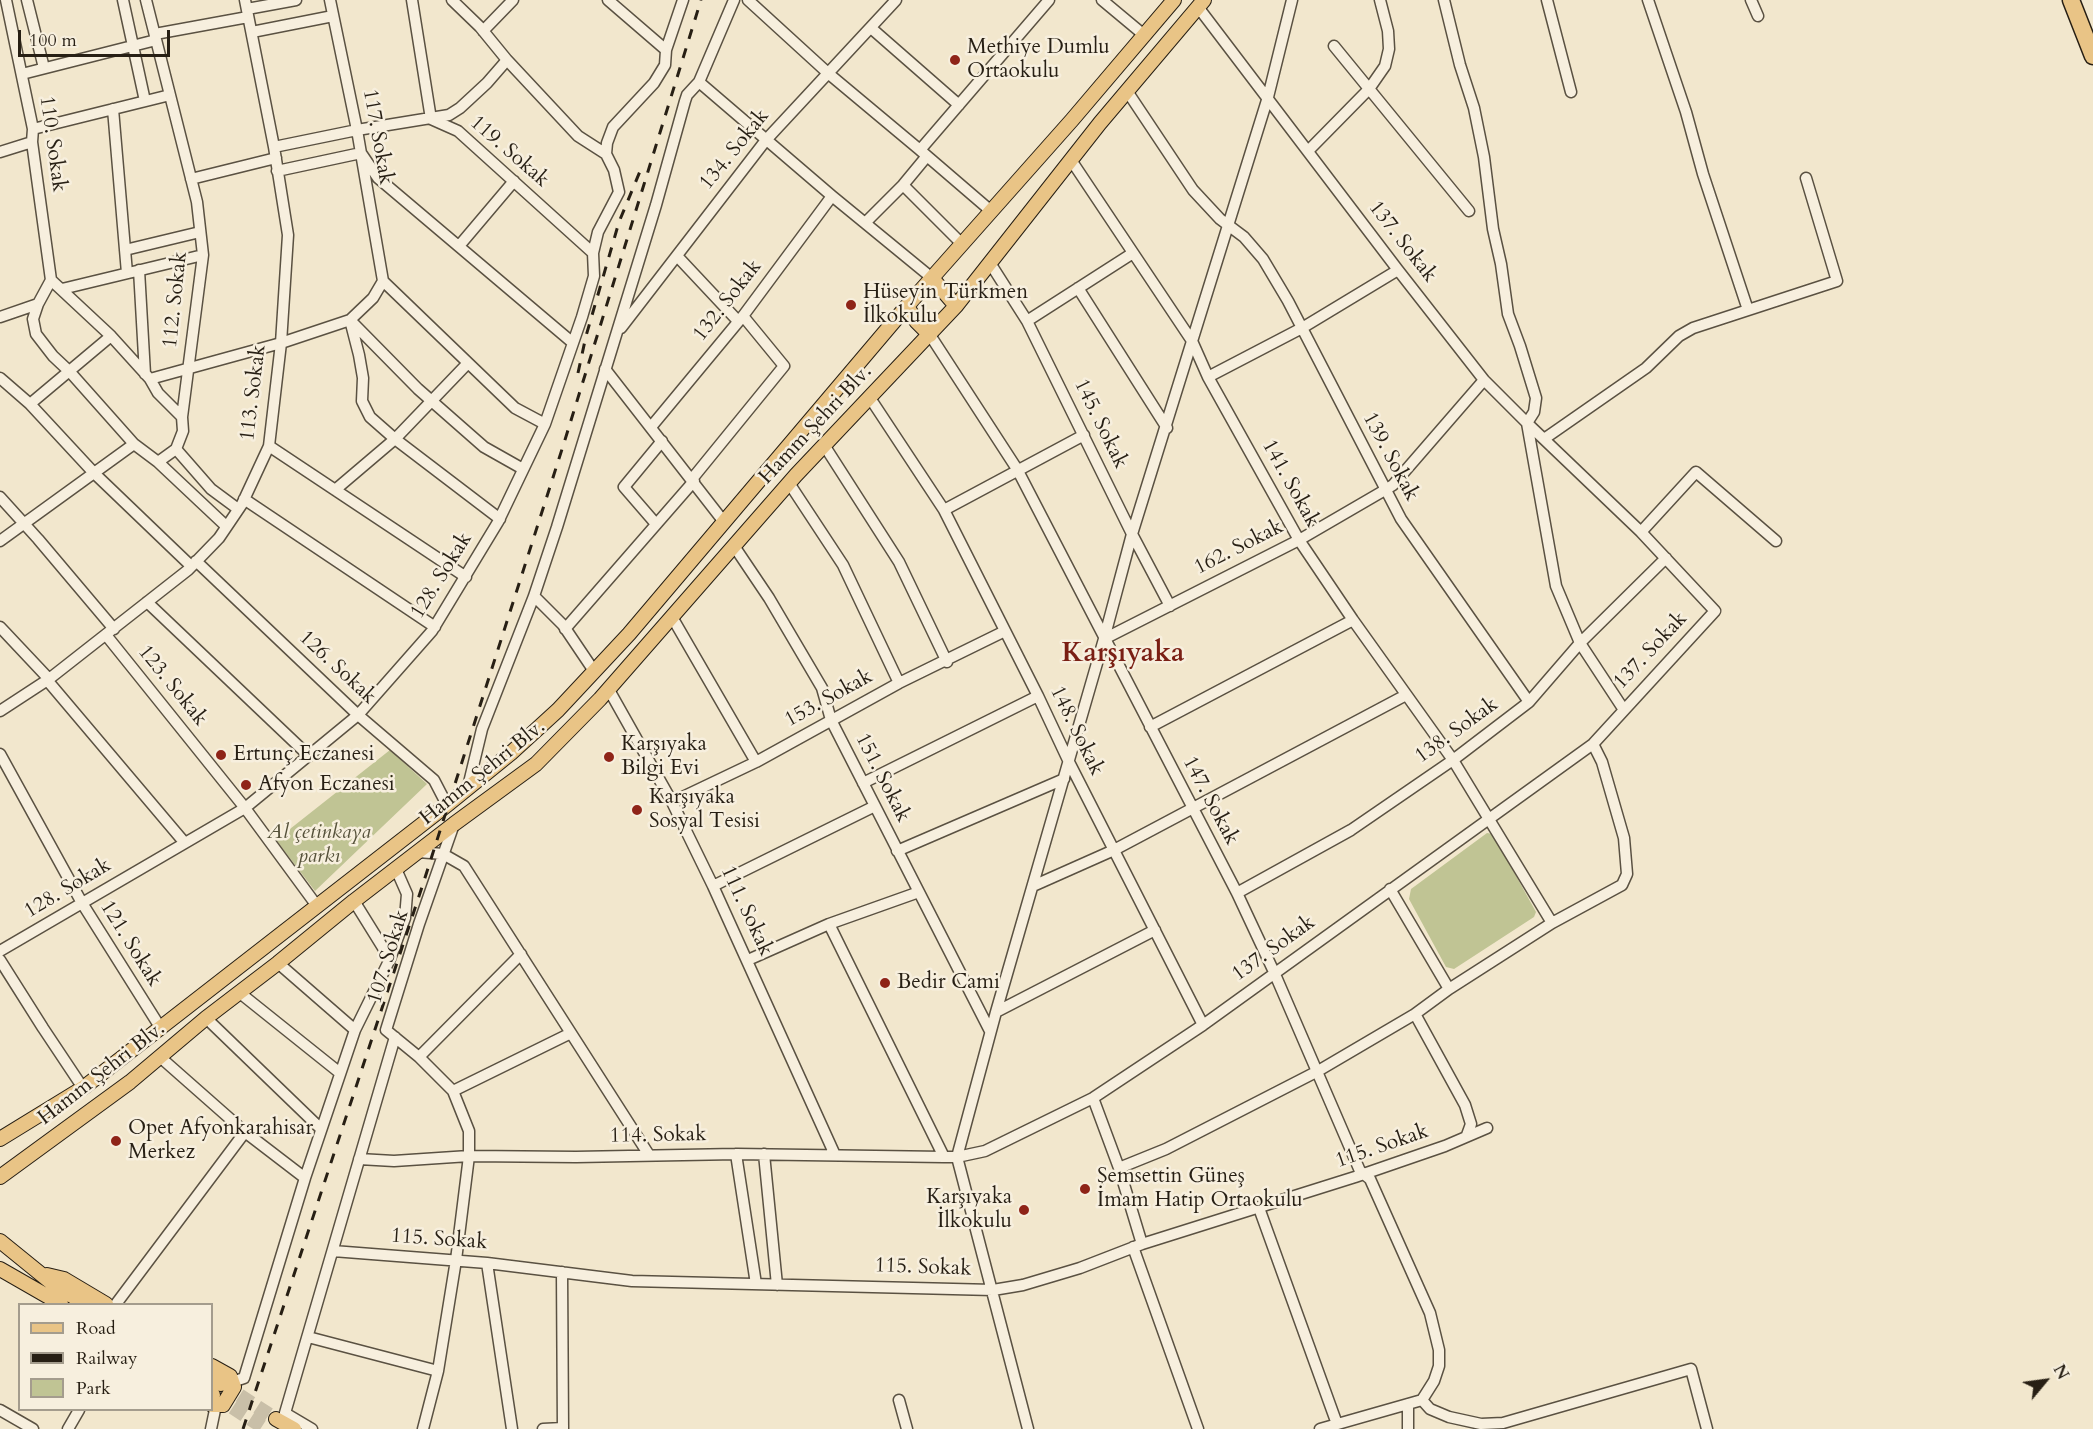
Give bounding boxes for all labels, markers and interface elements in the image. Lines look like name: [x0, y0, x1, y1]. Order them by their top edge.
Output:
scale bar: [21, 18, 172, 56]
text: 100 m: [29, 28, 77, 53]
place label: Methiye Dumlu Ortaokulu: [967, 35, 1110, 85]
marker: Methiye Dumlu Ortaokulu: [948, 53, 962, 67]
street label: 117. Sokak: [356, 87, 398, 187]
street label: 110. Sokak: [33, 94, 71, 194]
street label: 134. Sokak: [695, 105, 775, 195]
street label: 119. Sokak: [464, 111, 554, 193]
street label: 137. Sokak: [1362, 196, 1442, 288]
street label: 112. Sokak: [158, 251, 194, 349]
street label: 132. Sokak: [688, 255, 768, 347]
place label: Hüseyin Türkmen İlkokulu: [863, 280, 1028, 330]
marker: Hüseyin Türkmen İlkokulu: [844, 298, 858, 312]
street label: 113. Sokak: [236, 343, 272, 443]
street label: Hamm Şehri Blv.: [754, 360, 878, 490]
street label: 145. Sokak: [1067, 375, 1133, 473]
street label: 139. Sokak: [1356, 408, 1424, 506]
street label: 141. Sokak: [1256, 436, 1324, 532]
street label: 162. Sokak: [1190, 515, 1288, 581]
street label: 128. Sokak: [406, 528, 478, 624]
street label: 137. Sokak: [1609, 607, 1693, 695]
street label: 126. Sokak: [293, 626, 381, 710]
district label: Karşıyaka: [1062, 639, 1184, 671]
street label: 123. Sokak: [132, 641, 212, 731]
street label: 153. Sokak: [781, 665, 877, 733]
street label: 148. Sokak: [1043, 682, 1109, 780]
street label: 138. Sokak: [1410, 692, 1504, 770]
street label: Hamm Şehri Blv.: [415, 715, 551, 831]
street label: 151. Sokak: [849, 729, 915, 827]
place label: Karşıyaka Bilgi Evi: [621, 732, 707, 782]
place label: Ertunç Eczanesi: [233, 742, 374, 768]
marker: Ertunç Eczanesi: [214, 748, 228, 762]
marker: Karşıyaka Bilgi Evi: [602, 750, 616, 764]
street label: 147. Sokak: [1176, 752, 1244, 850]
place label: Afyon Eczanesi: [258, 772, 395, 798]
marker: Afyon Eczanesi: [239, 778, 253, 792]
place label: Karşıyaka Sosyal Tesisi: [649, 785, 760, 835]
marker: Karşıyaka Sosyal Tesisi: [630, 803, 644, 817]
park label: Al çetinkaya parkı: [267, 820, 371, 870]
street label: 128. Sokak: [20, 853, 116, 925]
street label: 111. Sokak: [714, 862, 778, 960]
street label: 121. Sokak: [94, 896, 166, 992]
street label: 107. Sokak: [363, 907, 415, 1007]
street label: 137. Sokak: [1227, 910, 1321, 988]
place label: Bedir Cami: [897, 970, 1000, 996]
marker: Bedir Cami: [878, 976, 892, 990]
street label: Hamm Şehri Blv.: [34, 1017, 170, 1131]
place label: Opet Afyonkarahisar Merkez: [128, 1116, 313, 1166]
street label: 115. Sokak: [1332, 1119, 1432, 1175]
street label: 114. Sokak: [609, 1123, 707, 1149]
marker: Opet Afyonkarahisar Merkez: [109, 1134, 123, 1148]
place label: Şemsettin Güneş İmam Hatip Ortaokulu: [1097, 1164, 1303, 1214]
marker: Şemsettin Güneş İmam Hatip Ortaokulu: [1078, 1182, 1092, 1196]
place label: Karşıyaka İlkokulu: [926, 1185, 1012, 1235]
marker: Karşıyaka İlkokulu: [1017, 1203, 1031, 1217]
street label: 115. Sokak: [390, 1224, 488, 1256]
street label: 115. Sokak: [874, 1254, 972, 1282]
legend: [18, 1303, 213, 1411]
text: Road: [76, 1316, 116, 1341]
text: Railway: [76, 1346, 138, 1371]
north arrow: [2015, 1351, 2075, 1411]
text: N: [2048, 1361, 2074, 1384]
text: Park: [76, 1376, 111, 1401]

